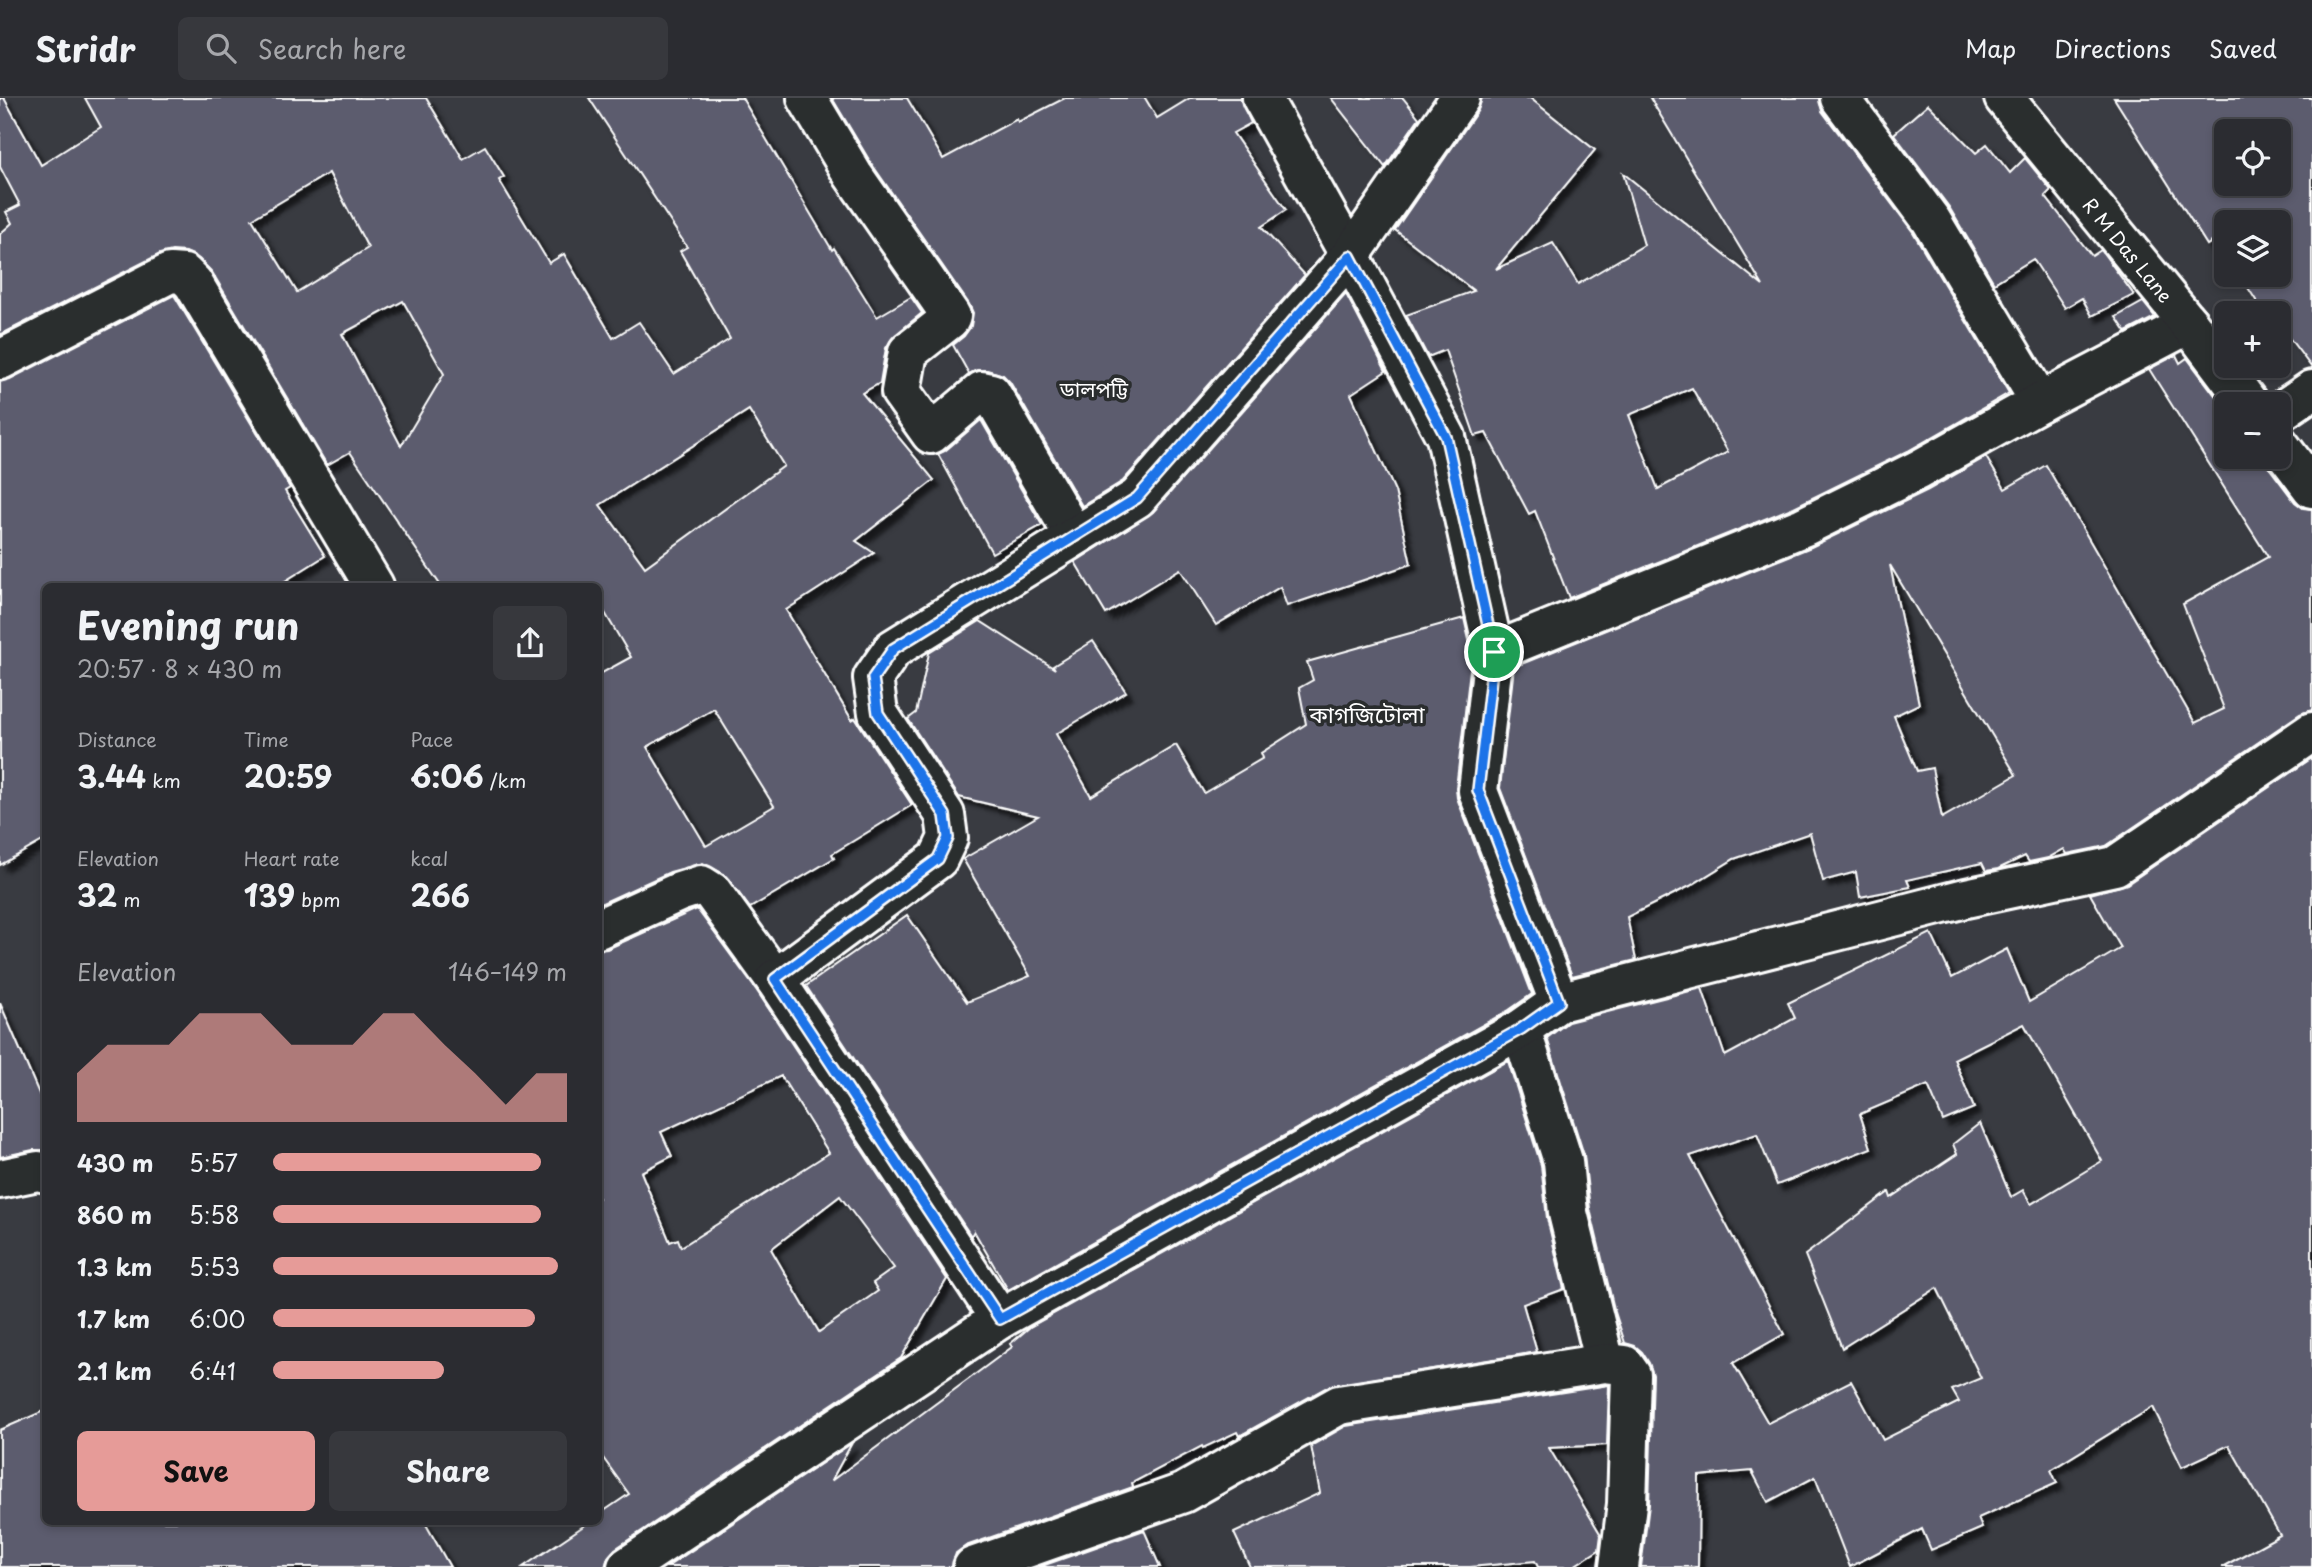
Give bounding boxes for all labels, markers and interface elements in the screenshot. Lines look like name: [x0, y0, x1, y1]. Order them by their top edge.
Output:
search box: [178, 17, 668, 80]
text: Stridr: [35, 23, 136, 73]
icon: search: [202, 29, 240, 67]
text: Search here: [258, 29, 406, 68]
text: Map: [1965, 30, 2016, 66]
text: Directions: [2054, 30, 2171, 66]
text: Saved: [2209, 30, 2277, 66]
map controls: [2214, 119, 2291, 469]
button: locate: [2214, 119, 2291, 196]
street label: R M Das Lane: [2077, 191, 2179, 308]
button: layers: [2214, 210, 2291, 287]
button: +: [2214, 301, 2291, 378]
district label: ডালপট্টি: [1059, 372, 1129, 404]
button: −: [2214, 392, 2291, 469]
text: Evening run: [77, 596, 299, 653]
button: share: [493, 606, 567, 680]
pin: [1464, 622, 1524, 682]
icon: arrive: [1475, 633, 1513, 671]
text: 20:57 · 8 × 430 m: [77, 651, 282, 686]
district label: কাগজিটোলা: [1308, 696, 1426, 731]
text: Distance: [77, 725, 157, 753]
text: Time: [244, 725, 289, 753]
text: Pace: [410, 725, 453, 753]
text: 3.44: [77, 753, 146, 798]
text: 20:59: [244, 753, 332, 798]
text: 6:06: [410, 753, 484, 798]
text: km: [146, 766, 181, 794]
text: /km: [484, 766, 526, 794]
text: Elevation: [77, 844, 159, 872]
text: Heart rate: [244, 844, 340, 872]
text: kcal: [410, 844, 448, 872]
text: 32: [77, 872, 117, 917]
text: 139: [244, 872, 295, 917]
text: 266: [410, 872, 470, 917]
text: m: [117, 885, 141, 913]
text: bpm: [295, 885, 341, 913]
text: Elevation: [77, 954, 176, 989]
text: 146–149 m: [448, 954, 567, 989]
text: 430 m: [77, 1145, 154, 1180]
text: 5:57: [189, 1145, 238, 1180]
text: 860 m: [77, 1197, 152, 1232]
text: 5:58: [189, 1197, 240, 1232]
text: 1.3 km: [77, 1249, 152, 1284]
text: 5:53: [189, 1249, 240, 1284]
text: 1.7 km: [77, 1301, 150, 1336]
text: 6:00: [189, 1301, 245, 1336]
text: 2.1 km: [77, 1353, 152, 1388]
text: 6:41: [189, 1353, 236, 1388]
button: Save: [77, 1431, 315, 1511]
button: Share: [329, 1431, 567, 1511]

